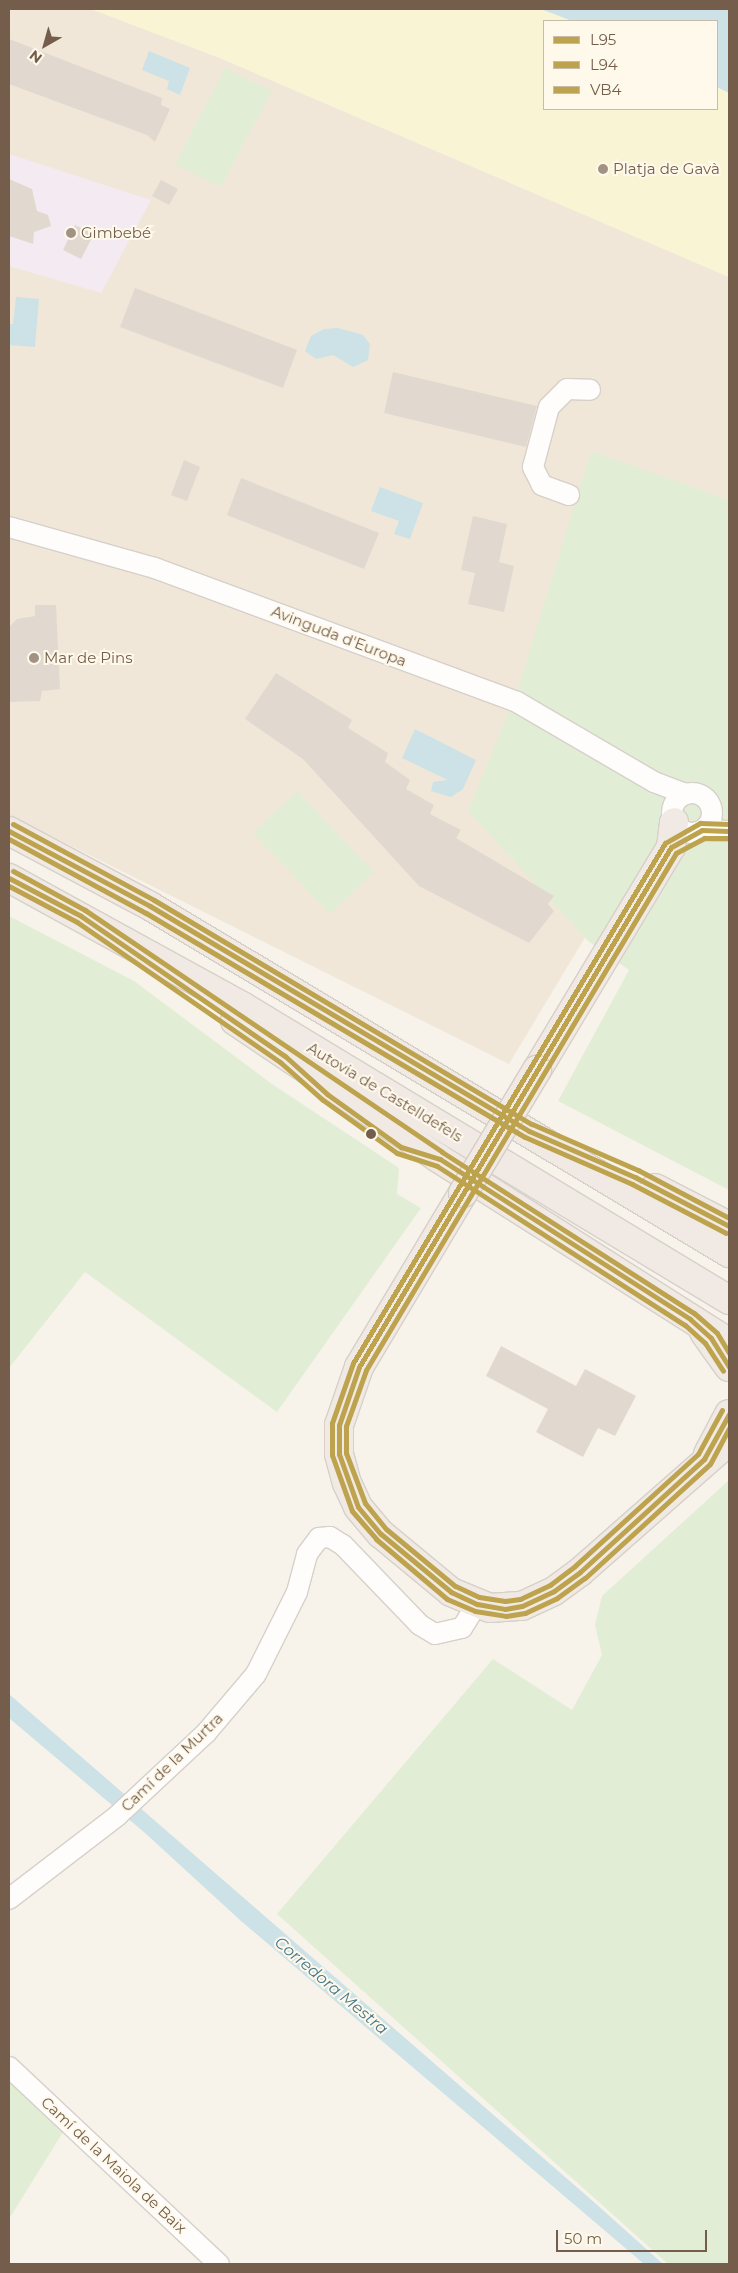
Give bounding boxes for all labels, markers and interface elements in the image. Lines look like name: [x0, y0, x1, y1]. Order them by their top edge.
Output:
north arrow: [20, 20, 70, 70]
legend: [543, 20, 718, 110]
text: L95: [590, 30, 616, 49]
text: N: [26, 46, 46, 67]
text: L94: [590, 55, 618, 74]
text: VB4: [590, 80, 621, 99]
place label: Platja de Gavà: [613, 160, 720, 178]
marker: Platja de Gavà: [597, 163, 609, 175]
place label: Gimbebé: [81, 224, 151, 242]
marker: Gimbebé: [65, 227, 77, 239]
street label: Avinguda d'Europa: [269, 602, 409, 670]
place label: Mar de Pins: [44, 649, 133, 667]
marker: Mar de Pins: [28, 652, 40, 664]
street label: Autovia de Castelldefels: [304, 1038, 466, 1146]
unlabelled marker: [366, 1129, 376, 1139]
street label: Camí de la Murtra: [117, 1709, 227, 1815]
water label: Corredora Mestra: [271, 1933, 391, 2039]
street label: Camí de la Maiola de Baix: [38, 2093, 190, 2237]
scale bar: [558, 2220, 709, 2252]
text: 50 m: [564, 2229, 602, 2248]

